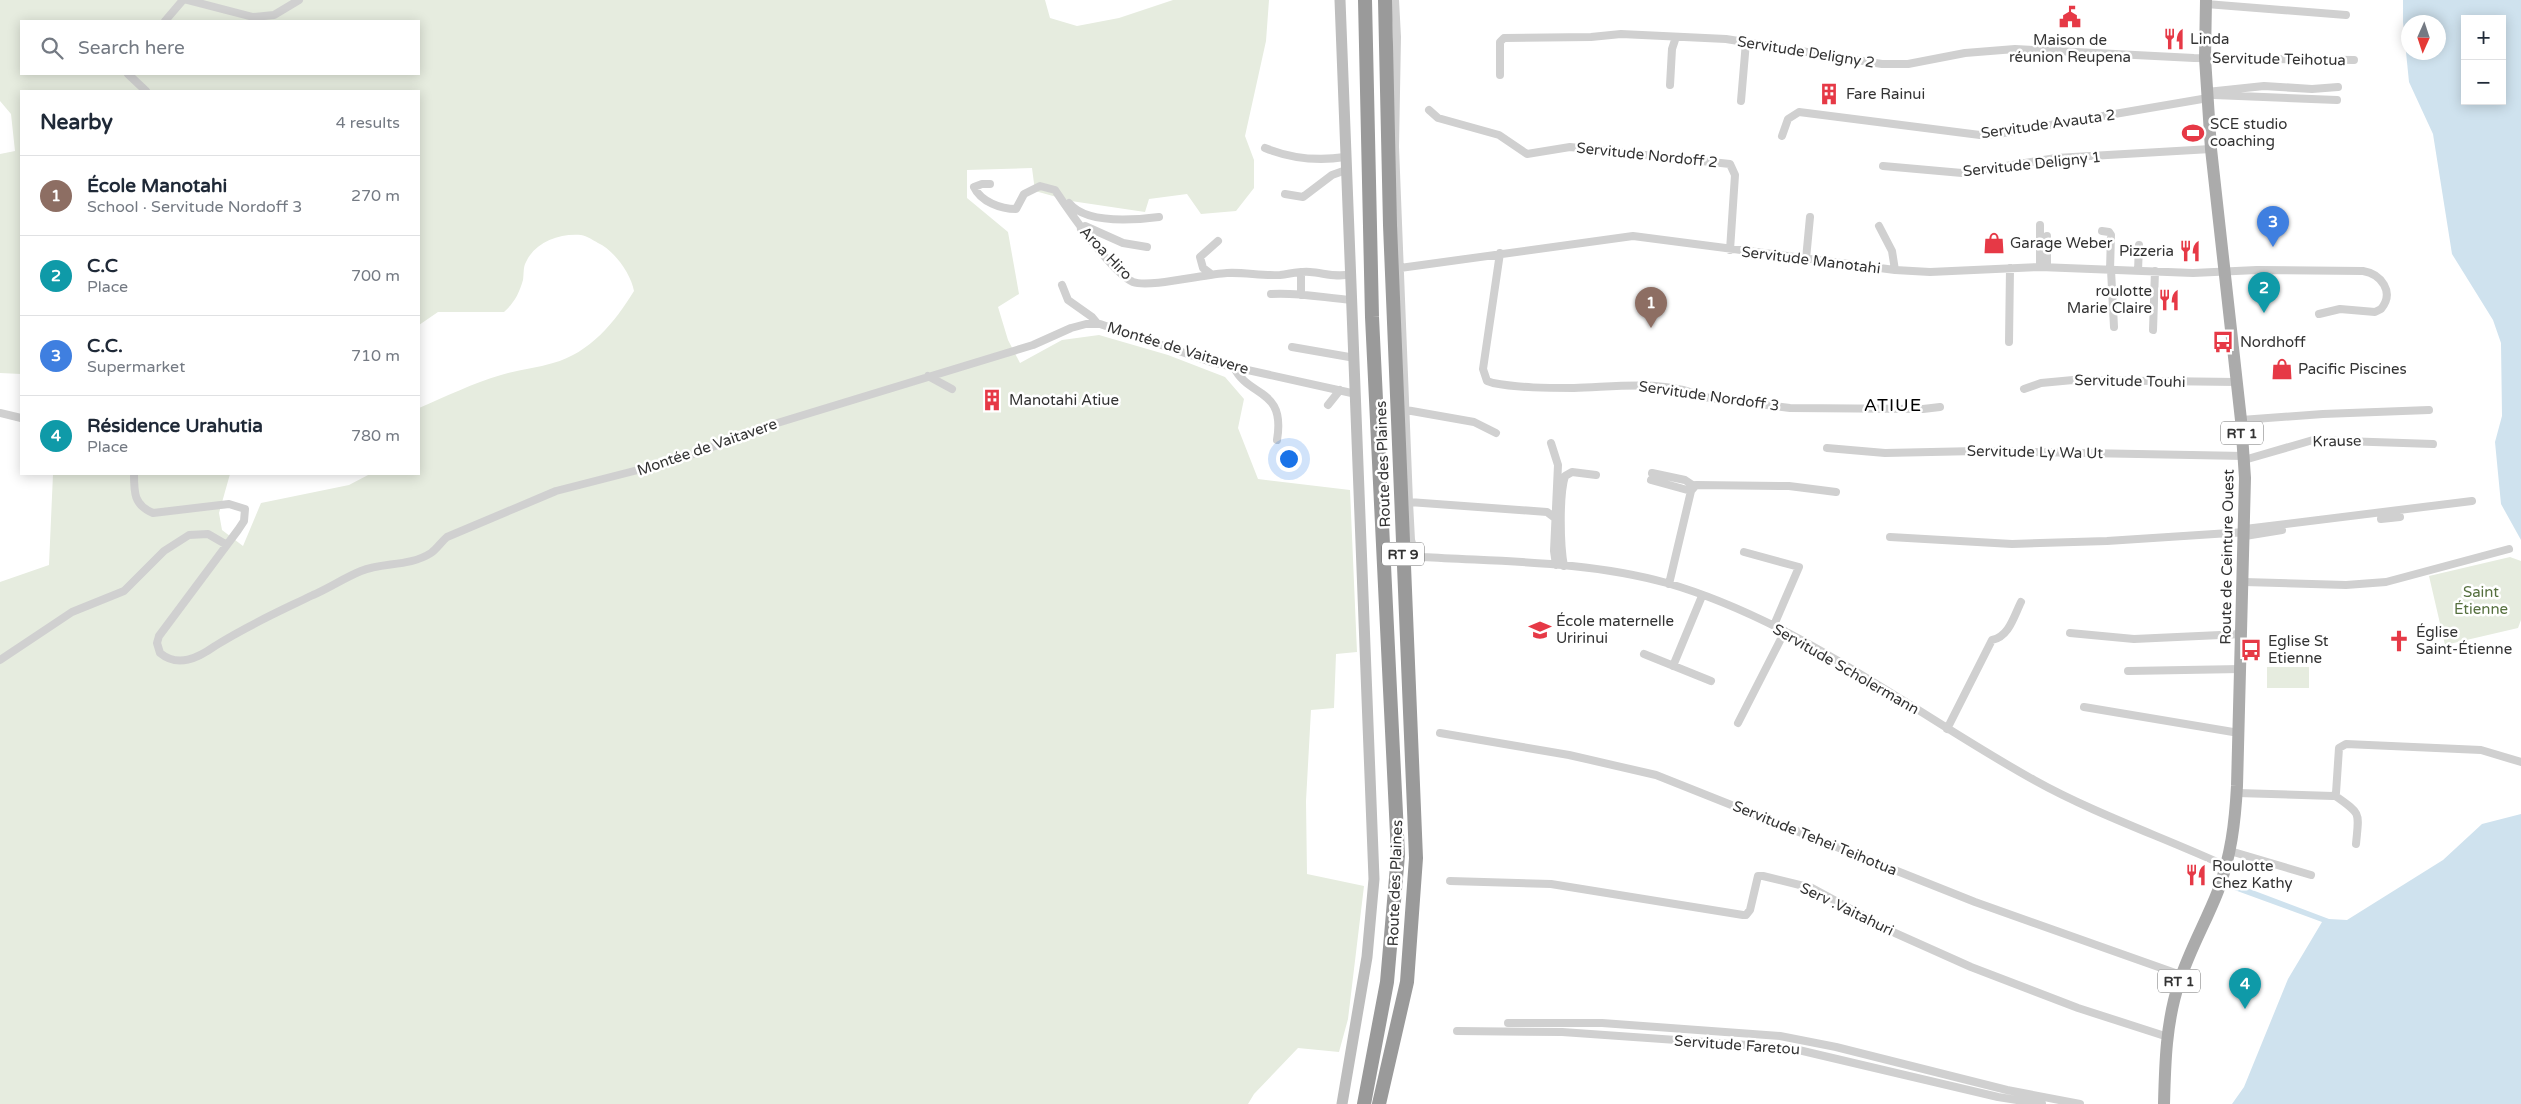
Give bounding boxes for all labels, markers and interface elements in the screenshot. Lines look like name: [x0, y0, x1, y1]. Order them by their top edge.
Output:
public building icon: Maison de réunion Reupena: [2057, 4, 2083, 30]
north arrow: [2401, 15, 2446, 60]
map controls: [2461, 15, 2506, 105]
button: +: [2461, 15, 2506, 60]
search box: [20, 20, 420, 75]
restaurant icon: Linda: [2161, 26, 2187, 52]
place label: Linda: [2190, 30, 2229, 48]
place label: Maison de réunion Reupena: [2009, 31, 2131, 66]
street label: Servitude Deligny 2: [1736, 32, 1876, 72]
icon: search: [38, 34, 66, 62]
text: Search here: [78, 37, 185, 59]
street label: Servitude Teihotua: [2212, 49, 2346, 69]
button: −: [2461, 60, 2506, 105]
building icon: Fare Rainui: [1816, 81, 1842, 107]
place label: Fare Rainui: [1846, 85, 1925, 103]
street label: Servitude Avauta 2: [1980, 106, 2116, 142]
text: Nearby: [40, 110, 113, 135]
text: 4 results: [336, 113, 400, 133]
place label: SCE studio coaching: [2210, 115, 2287, 150]
sports icon: SCE studio coaching: [2180, 120, 2206, 146]
street label: Servitude Nordoff 2: [1576, 139, 1718, 171]
street label: Servitude Deligny 1: [1962, 148, 2102, 180]
text: École Manotahi: [87, 175, 227, 197]
text: 1: [51, 186, 61, 206]
text: 270 m: [351, 186, 400, 206]
text: School · Servitude Nordoff 3: [87, 197, 302, 217]
pin: 3: [2257, 206, 2289, 247]
street label: Aroa Hiro: [1076, 222, 1136, 284]
shop icon: Garage Weber: [1981, 230, 2007, 256]
place label: Garage Weber: [2010, 234, 2113, 252]
restaurant icon: Pizzeria: [2177, 238, 2203, 264]
place label: Pizzeria: [2119, 242, 2174, 260]
street label: Servitude Manotahi: [1740, 243, 1882, 277]
text: C.C: [87, 255, 118, 277]
text: 2: [51, 266, 61, 286]
text: 700 m: [351, 266, 400, 286]
pin: 2: [2248, 272, 2280, 313]
text: Place: [87, 277, 128, 297]
place label: roulotte Marie Claire: [2067, 282, 2152, 317]
pin: 1: [1635, 287, 1667, 328]
restaurant icon: roulotte Marie Claire: [2156, 287, 2182, 313]
street label: Montée de Vaitavere: [1105, 318, 1251, 378]
bus stop icon: Nordhoff: [2210, 329, 2236, 355]
place label: Nordhoff: [2240, 333, 2306, 351]
text: C.C.: [87, 335, 123, 357]
text: 3: [51, 346, 61, 366]
text: 710 m: [351, 346, 400, 366]
shop icon: Pacific Piscines: [2269, 356, 2295, 382]
text: Supermarket: [87, 357, 185, 377]
place label: Pacific Piscines: [2298, 360, 2407, 378]
street label: Servitude Touhi: [2074, 371, 2186, 391]
street label: Servitude Nordoff 3: [1638, 377, 1780, 415]
building icon: Manotahi Atiue: [979, 387, 1005, 413]
place label: Manotahi Atiue: [1009, 391, 1119, 409]
district label: ATIUE: [1864, 394, 1922, 416]
street label: Route des Plaines: [1372, 400, 1394, 528]
text: Résidence Urahutia: [87, 415, 263, 437]
street label: Montée de Vaitavere: [635, 415, 779, 479]
road number: RT 1: [2221, 422, 2263, 444]
text: 4: [51, 426, 61, 446]
text: 780 m: [351, 426, 400, 446]
street label: Krause: [2312, 432, 2362, 450]
text: Place: [87, 437, 128, 457]
street label: Servitude Ly Wa Ut: [1967, 442, 2104, 462]
your location: [1276, 446, 1302, 472]
street label: Route de Ceinture Ouest: [2216, 469, 2238, 645]
road number: RT 9: [1382, 542, 1424, 566]
park label: Saint Étienne: [2454, 583, 2508, 618]
place label: École maternelle Uririnui: [1556, 612, 1674, 647]
school or university icon: École maternelle Uririnui: [1527, 617, 1553, 643]
street label: Servitude Scholermann: [1770, 620, 1922, 718]
place label: Église Saint-Étienne: [2416, 623, 2512, 658]
church icon: Église Saint-Étienne: [2386, 628, 2412, 654]
place label: Eglise St Etienne: [2268, 632, 2329, 667]
bus stop icon: Eglise St Etienne: [2238, 637, 2264, 663]
street label: Servitude Tehei Teihotua: [1730, 797, 1900, 879]
street label: Route des Plaines: [1384, 819, 1406, 947]
place label: Roulotte Chez Kathy: [2212, 857, 2293, 892]
restaurant icon: Roulotte Chez Kathy: [2183, 862, 2209, 888]
street label: Serv .Vaitahuri: [1797, 879, 1897, 939]
pin: 4: [2229, 968, 2261, 1009]
road number: RT 1: [2158, 969, 2200, 992]
street label: Servitude Faretou: [1673, 1032, 1801, 1058]

